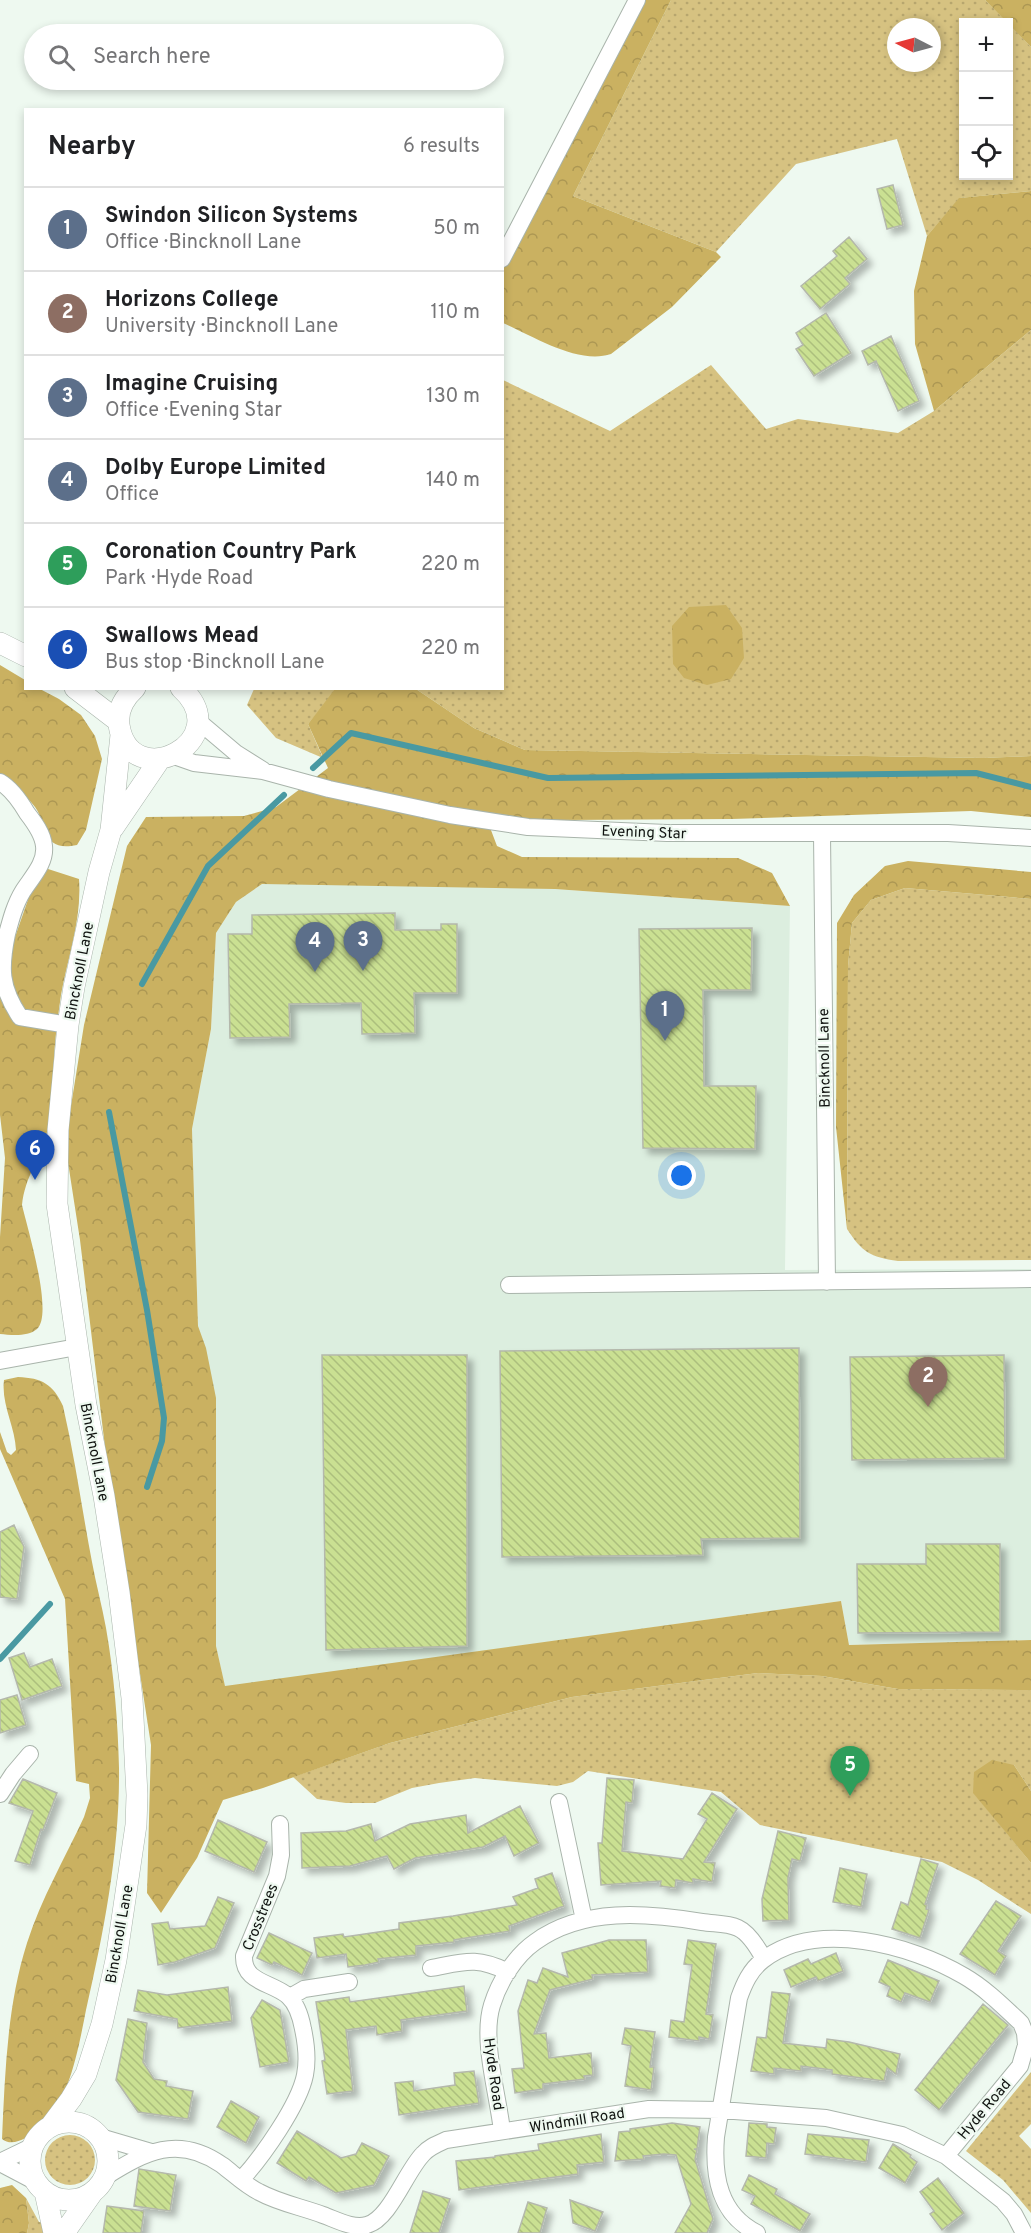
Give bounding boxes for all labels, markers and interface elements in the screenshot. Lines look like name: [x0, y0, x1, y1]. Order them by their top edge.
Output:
north arrow: [887, 18, 941, 72]
map controls: [959, 18, 1013, 180]
button: +: [959, 18, 1013, 72]
search box: [24, 24, 504, 90]
icon: search: [45, 41, 78, 74]
text: Search here: [93, 44, 211, 71]
button: −: [959, 72, 1013, 126]
button: locate: [959, 126, 1013, 180]
text: Nearby: [48, 131, 136, 164]
text: 6 results: [403, 134, 480, 160]
text: Swindon Silicon Systems: [105, 203, 358, 230]
text: 1: [64, 216, 72, 242]
text: 50 m: [433, 216, 480, 242]
text: Office · Bincknoll Lane: [105, 230, 301, 256]
text: Horizons College: [105, 287, 278, 314]
text: 2: [61, 300, 74, 326]
text: 110 m: [431, 300, 480, 326]
text: University · Bincknoll Lane: [105, 314, 338, 340]
text: Imagine Cruising: [105, 371, 278, 398]
text: 3: [62, 384, 74, 410]
text: 130 m: [426, 384, 480, 410]
text: Office · Evening Star: [105, 398, 282, 424]
text: Dolby Europe Limited: [105, 455, 326, 482]
text: 4: [61, 468, 74, 494]
text: 140 m: [426, 468, 480, 494]
text: Office: [105, 482, 159, 508]
text: Coronation Country Park: [105, 539, 357, 566]
text: 5: [61, 552, 74, 578]
text: 220 m: [421, 552, 480, 578]
text: Park · Hyde Road: [105, 566, 253, 592]
text: Swallows Mead: [105, 623, 259, 650]
text: 6: [61, 636, 74, 662]
text: 220 m: [421, 636, 480, 662]
text: Bus stop · Bincknoll Lane: [105, 650, 324, 676]
street label: Evening Star: [601, 823, 687, 844]
street label: Bincknoll Lane: [62, 921, 99, 1022]
pin: 4: [296, 922, 334, 972]
pin: 3: [344, 922, 382, 971]
pin: 1: [646, 992, 684, 1041]
street label: Bincknoll Lane: [815, 1008, 836, 1108]
pin: 6: [15, 1130, 54, 1180]
your location: [667, 1161, 696, 1190]
pin: 2: [908, 1358, 948, 1407]
street label: Bincknoll Lane: [75, 1402, 112, 1503]
pin: 5: [830, 1746, 870, 1796]
street label: Crosstrees: [239, 1881, 284, 1954]
street label: Bincknoll Lane: [102, 1884, 138, 1985]
street label: Hyde Road: [478, 2037, 507, 2112]
street label: Hyde Road: [954, 2076, 1016, 2144]
street label: Windmill Road: [528, 2105, 626, 2138]

